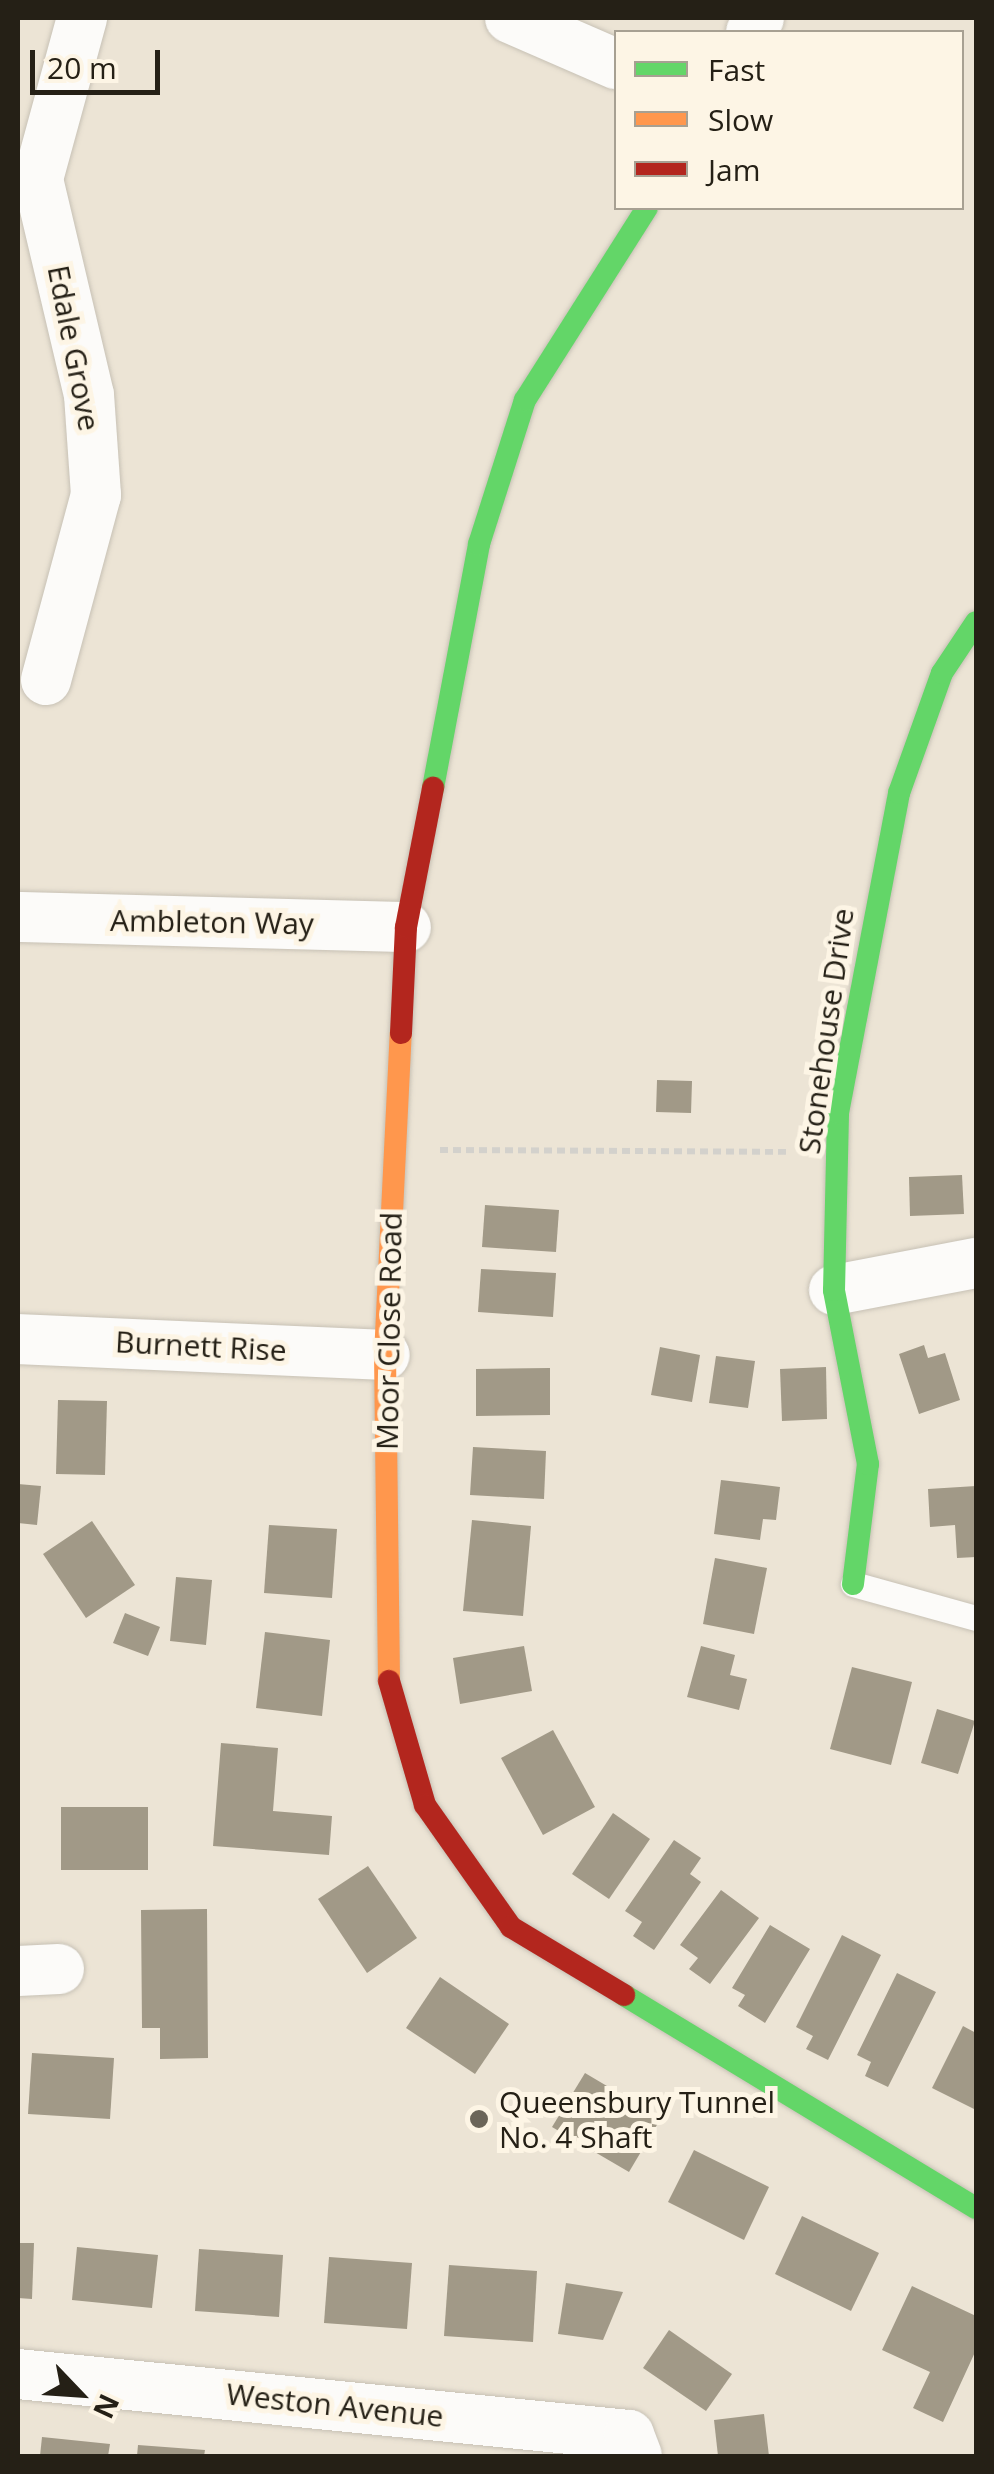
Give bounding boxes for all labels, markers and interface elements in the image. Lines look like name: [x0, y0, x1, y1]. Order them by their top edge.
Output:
scale bar: [35, 30, 165, 92]
legend: [614, 30, 964, 210]
text: 20 m: [47, 47, 117, 88]
text: Fast: [708, 49, 765, 90]
text: Slow: [708, 99, 773, 140]
text: Jam: [708, 149, 761, 190]
street label: Edale Grove: [40, 262, 108, 434]
street label: Ambleton Way: [110, 902, 314, 942]
street label: Stonehouse Drive: [791, 906, 861, 1156]
street label: Moor Close Road: [369, 1212, 409, 1450]
street label: Burnett Rise: [114, 1324, 288, 1368]
place label: Queensbury Tunnel No. 4 Shaft: [499, 2084, 775, 2154]
marker: Queensbury Tunnel No. 4 Shaft: [468, 2108, 490, 2130]
north arrow: [30, 2344, 130, 2444]
street label: Weston Avenue: [225, 2376, 445, 2434]
text: N: [85, 2388, 129, 2425]

